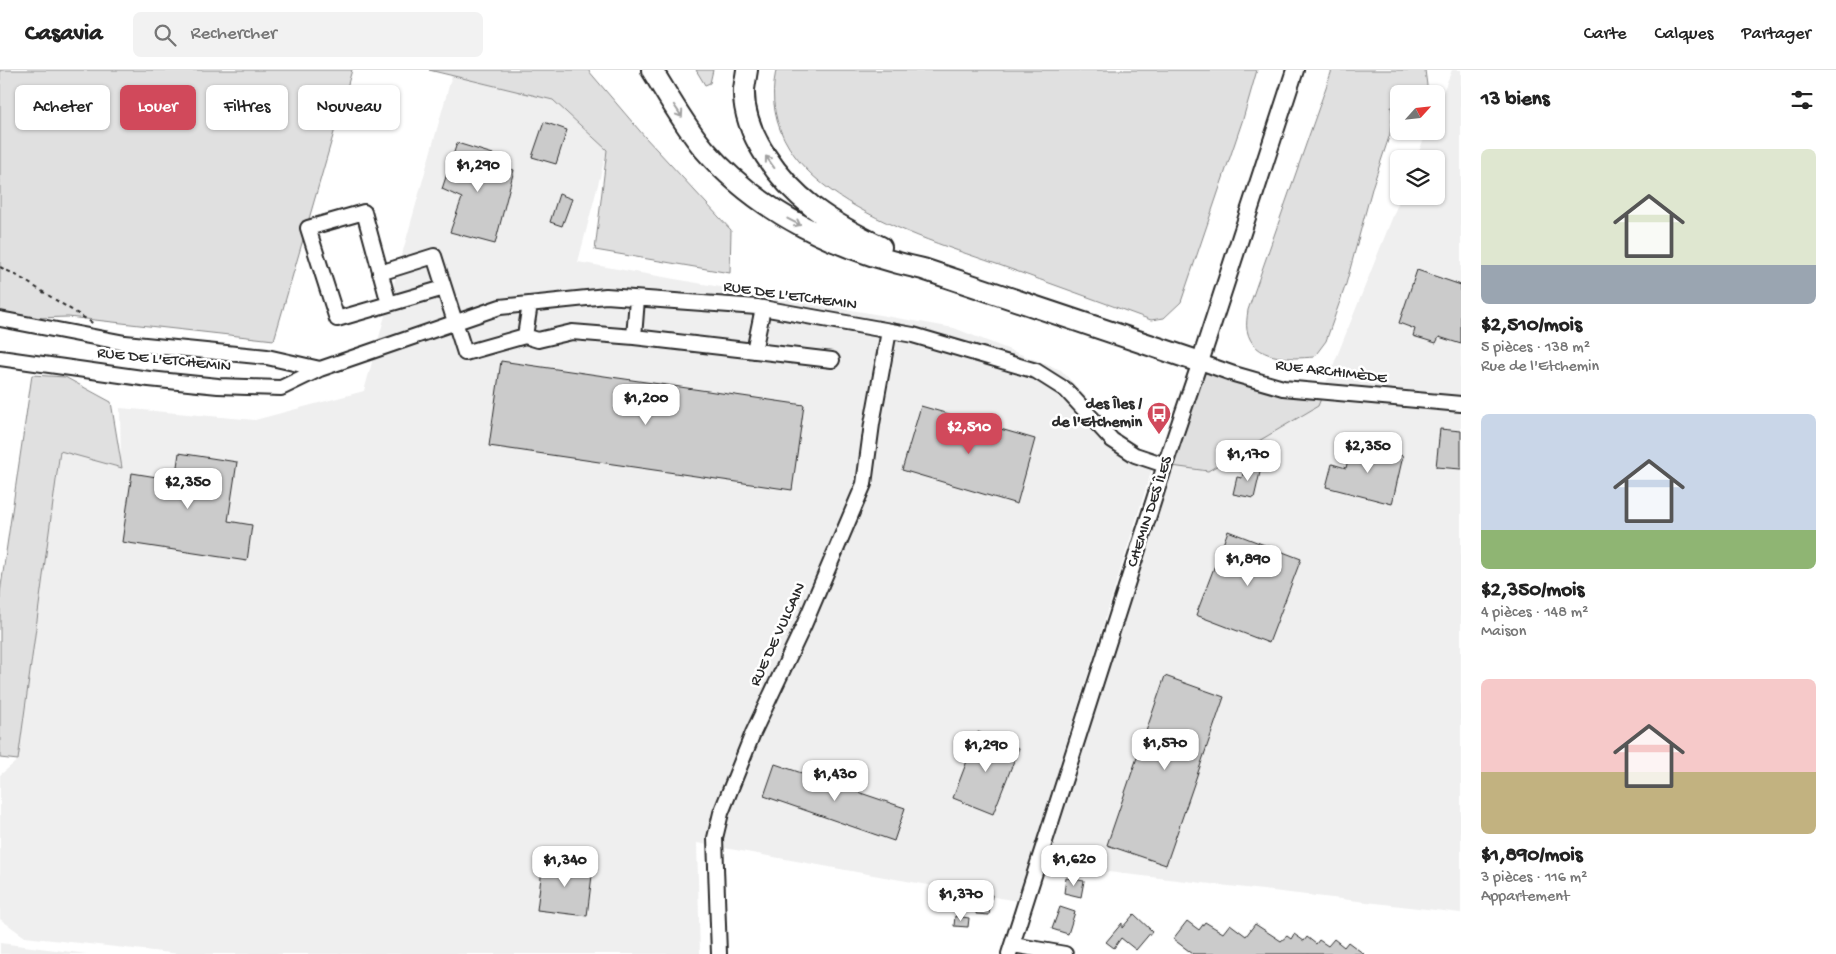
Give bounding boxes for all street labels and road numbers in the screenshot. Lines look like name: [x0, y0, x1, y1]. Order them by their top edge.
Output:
street label: RUE DE L'ETCHEMIN: [722, 278, 858, 316]
street label: RUE DE L'ETCHEMIN: [96, 345, 232, 377]
street label: RUE ARCHIMÈDE: [1274, 357, 1389, 389]
street label: CHEMIN DES ÎLES: [1123, 453, 1178, 570]
street label: RUE DE VULCAIN: [747, 580, 811, 690]

